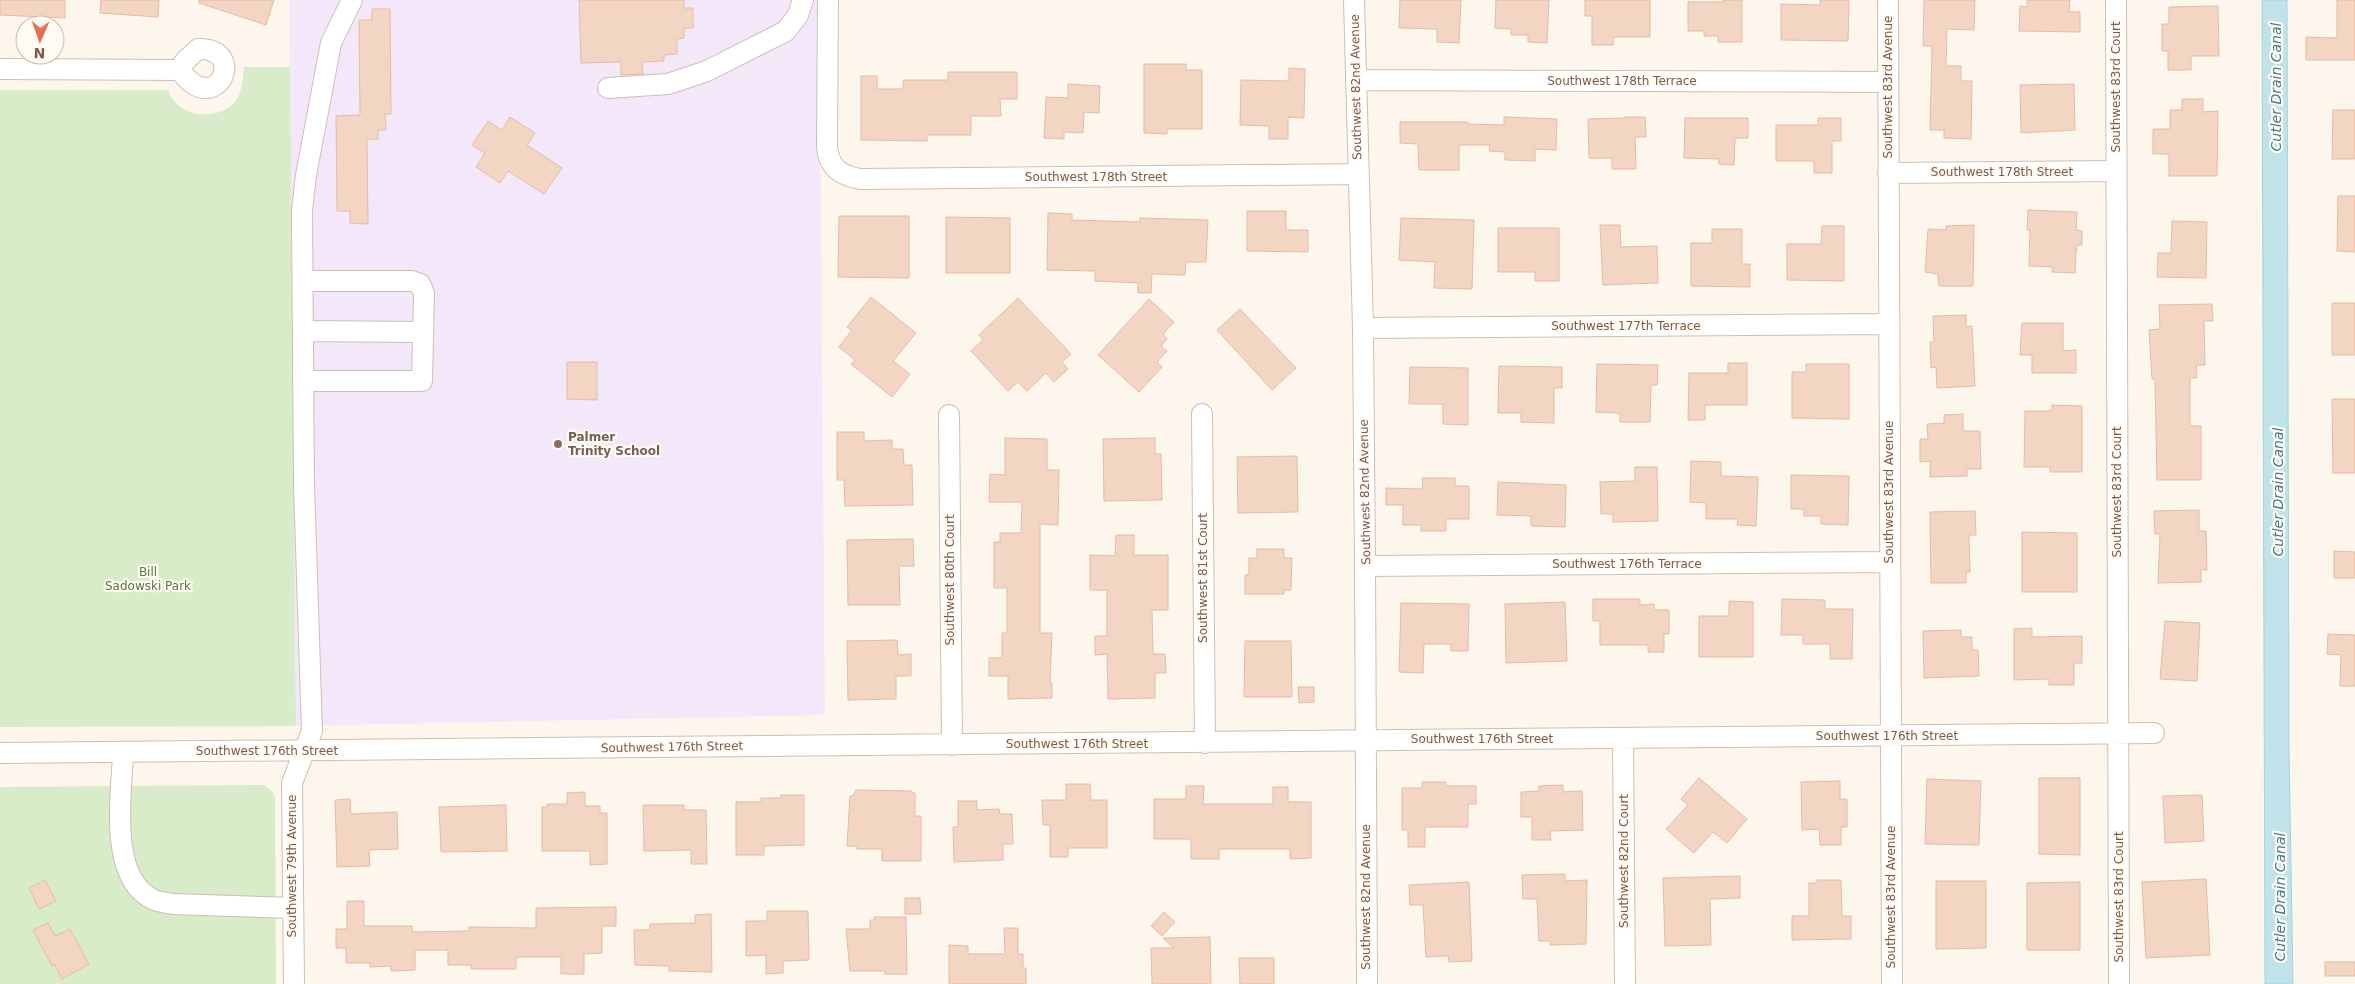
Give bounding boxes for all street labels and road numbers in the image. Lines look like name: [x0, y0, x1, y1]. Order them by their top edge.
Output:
street label: Southwest 82nd Avenue: [1348, 14, 1364, 160]
street label: Southwest 83rd Avenue: [1881, 16, 1895, 158]
street label: Southwest 83rd Court: [2109, 21, 2123, 153]
street label: Southwest 178th Terrace: [1547, 74, 1697, 88]
street label: Southwest 178th Street: [1931, 165, 2073, 179]
street label: Southwest 178th Street: [1025, 170, 1167, 184]
street label: Southwest 177th Terrace: [1551, 319, 1701, 333]
street label: Southwest 82nd Avenue: [1357, 419, 1373, 565]
street label: Southwest 83rd Avenue: [1882, 421, 1896, 563]
street label: Southwest 83rd Court: [2110, 426, 2124, 558]
street label: Southwest 81st Court: [1196, 513, 1210, 643]
street label: Southwest 80th Court: [943, 514, 957, 646]
street label: Southwest 176th Terrace: [1552, 557, 1702, 571]
street label: Southwest 176th Street: [1816, 729, 1958, 743]
street label: Southwest 176th Street: [1411, 732, 1553, 746]
street label: Southwest 176th Street: [1006, 737, 1148, 751]
street label: Southwest 176th Street: [601, 739, 744, 755]
street label: Southwest 176th Street: [196, 744, 338, 758]
street label: Southwest 82nd Court: [1617, 794, 1631, 928]
street label: Southwest 79th Avenue: [285, 795, 299, 937]
street label: Southwest 82nd Avenue: [1359, 824, 1373, 970]
street label: Southwest 83rd Avenue: [1884, 826, 1898, 968]
street label: Southwest 83rd Court: [2112, 831, 2126, 963]

